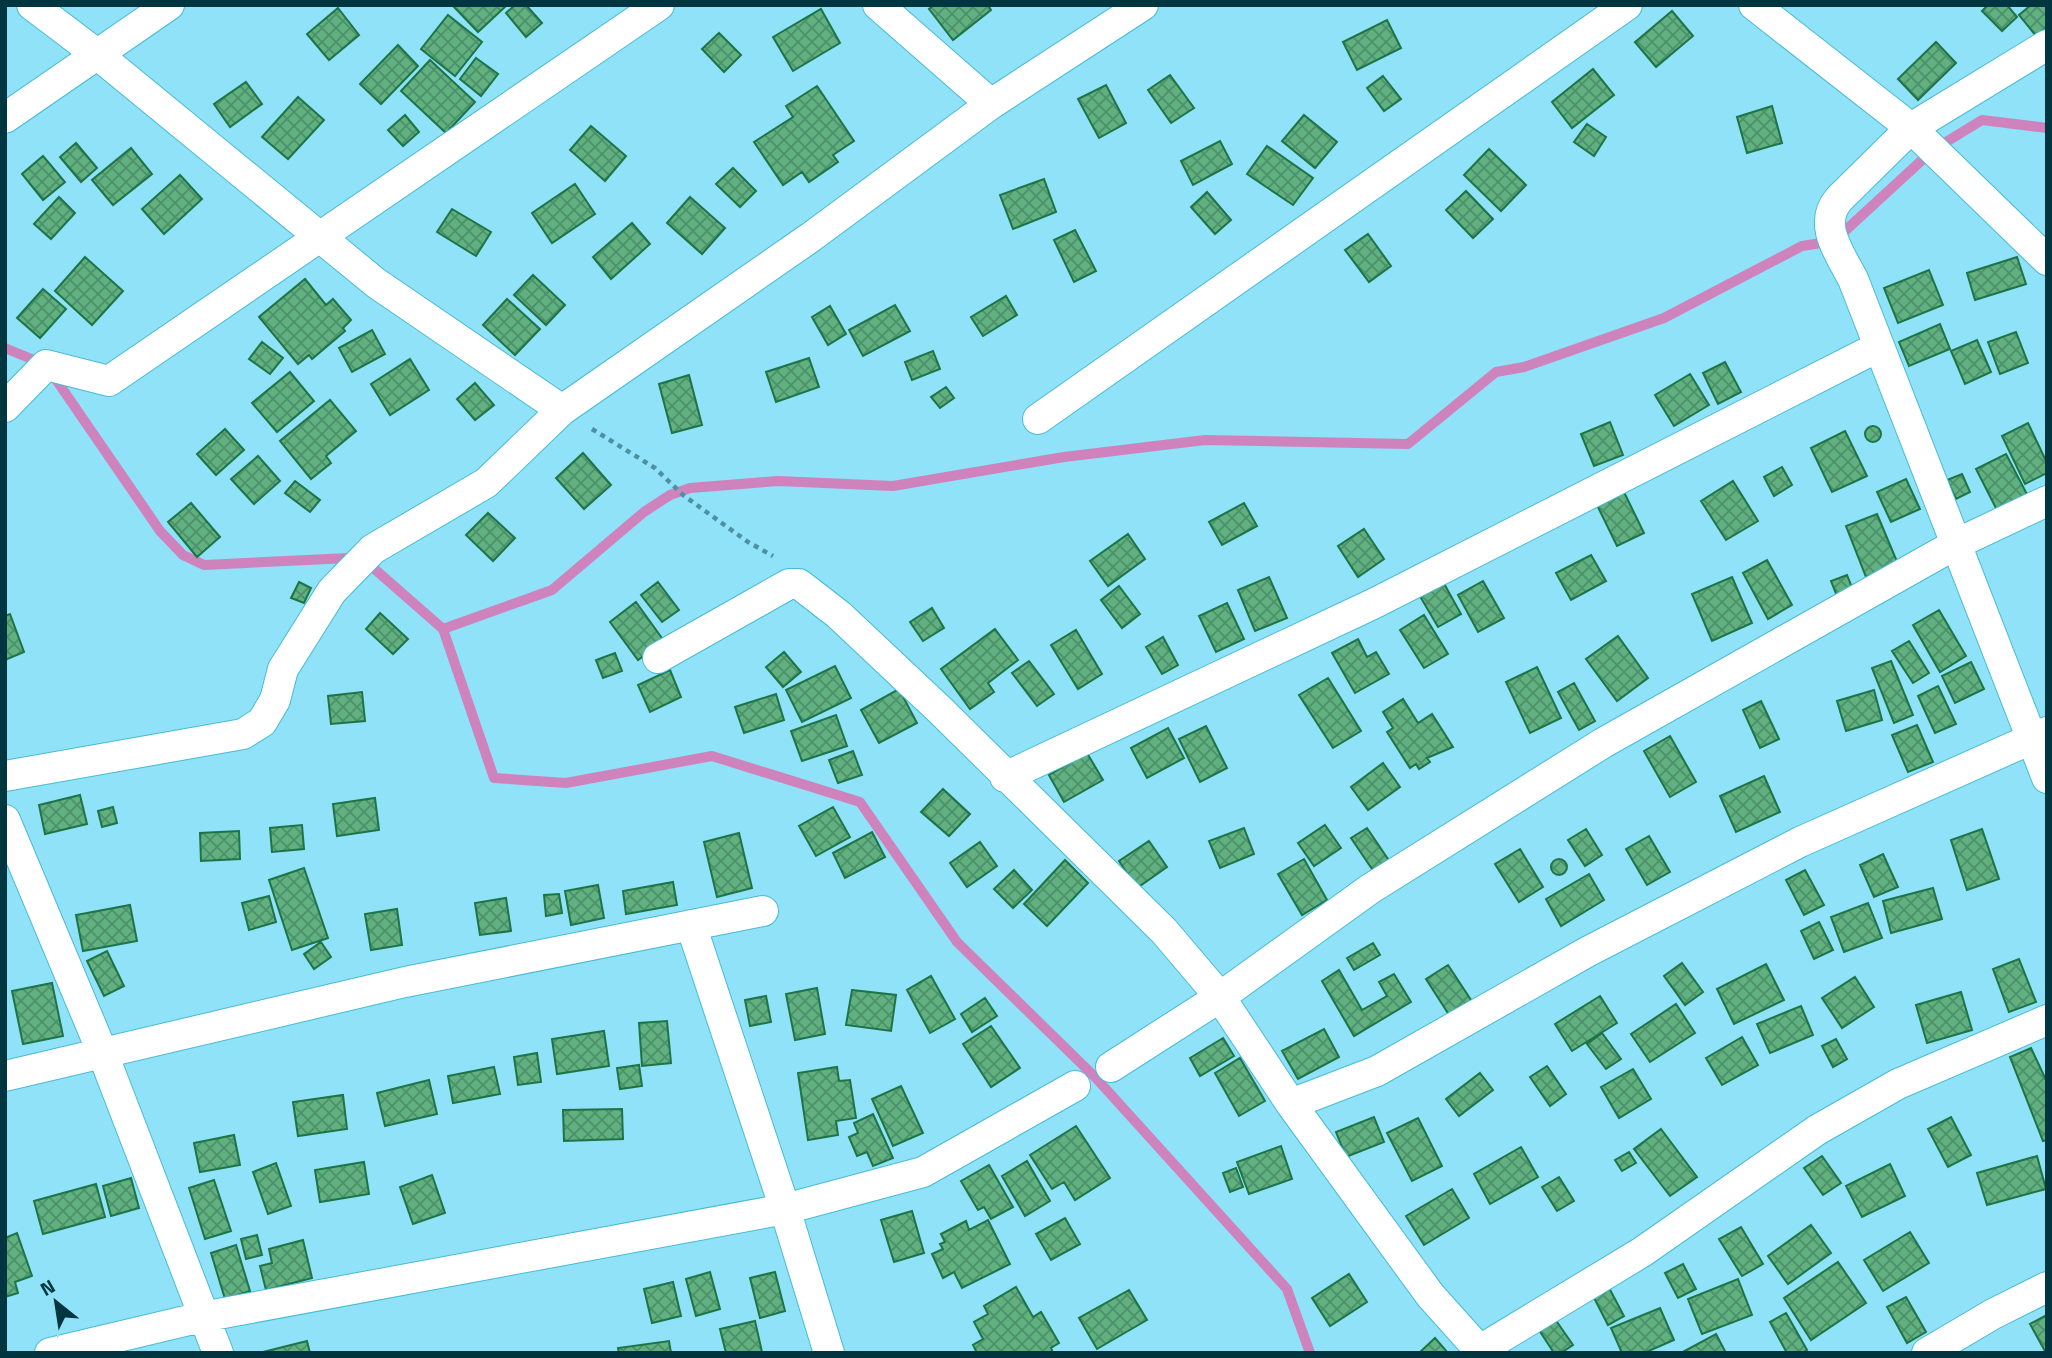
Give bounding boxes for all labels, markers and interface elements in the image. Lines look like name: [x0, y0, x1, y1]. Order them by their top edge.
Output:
north arrow: [21, 1267, 91, 1337]
text: N: [34, 1271, 60, 1303]

